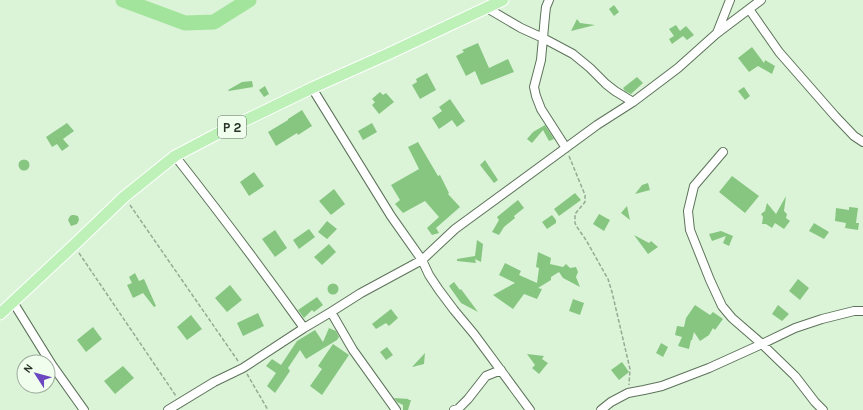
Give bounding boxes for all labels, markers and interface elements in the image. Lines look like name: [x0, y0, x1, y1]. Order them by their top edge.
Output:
road number: P 2: [218, 116, 246, 138]
north arrow: [16, 354, 56, 394]
text: N: [21, 361, 36, 375]

